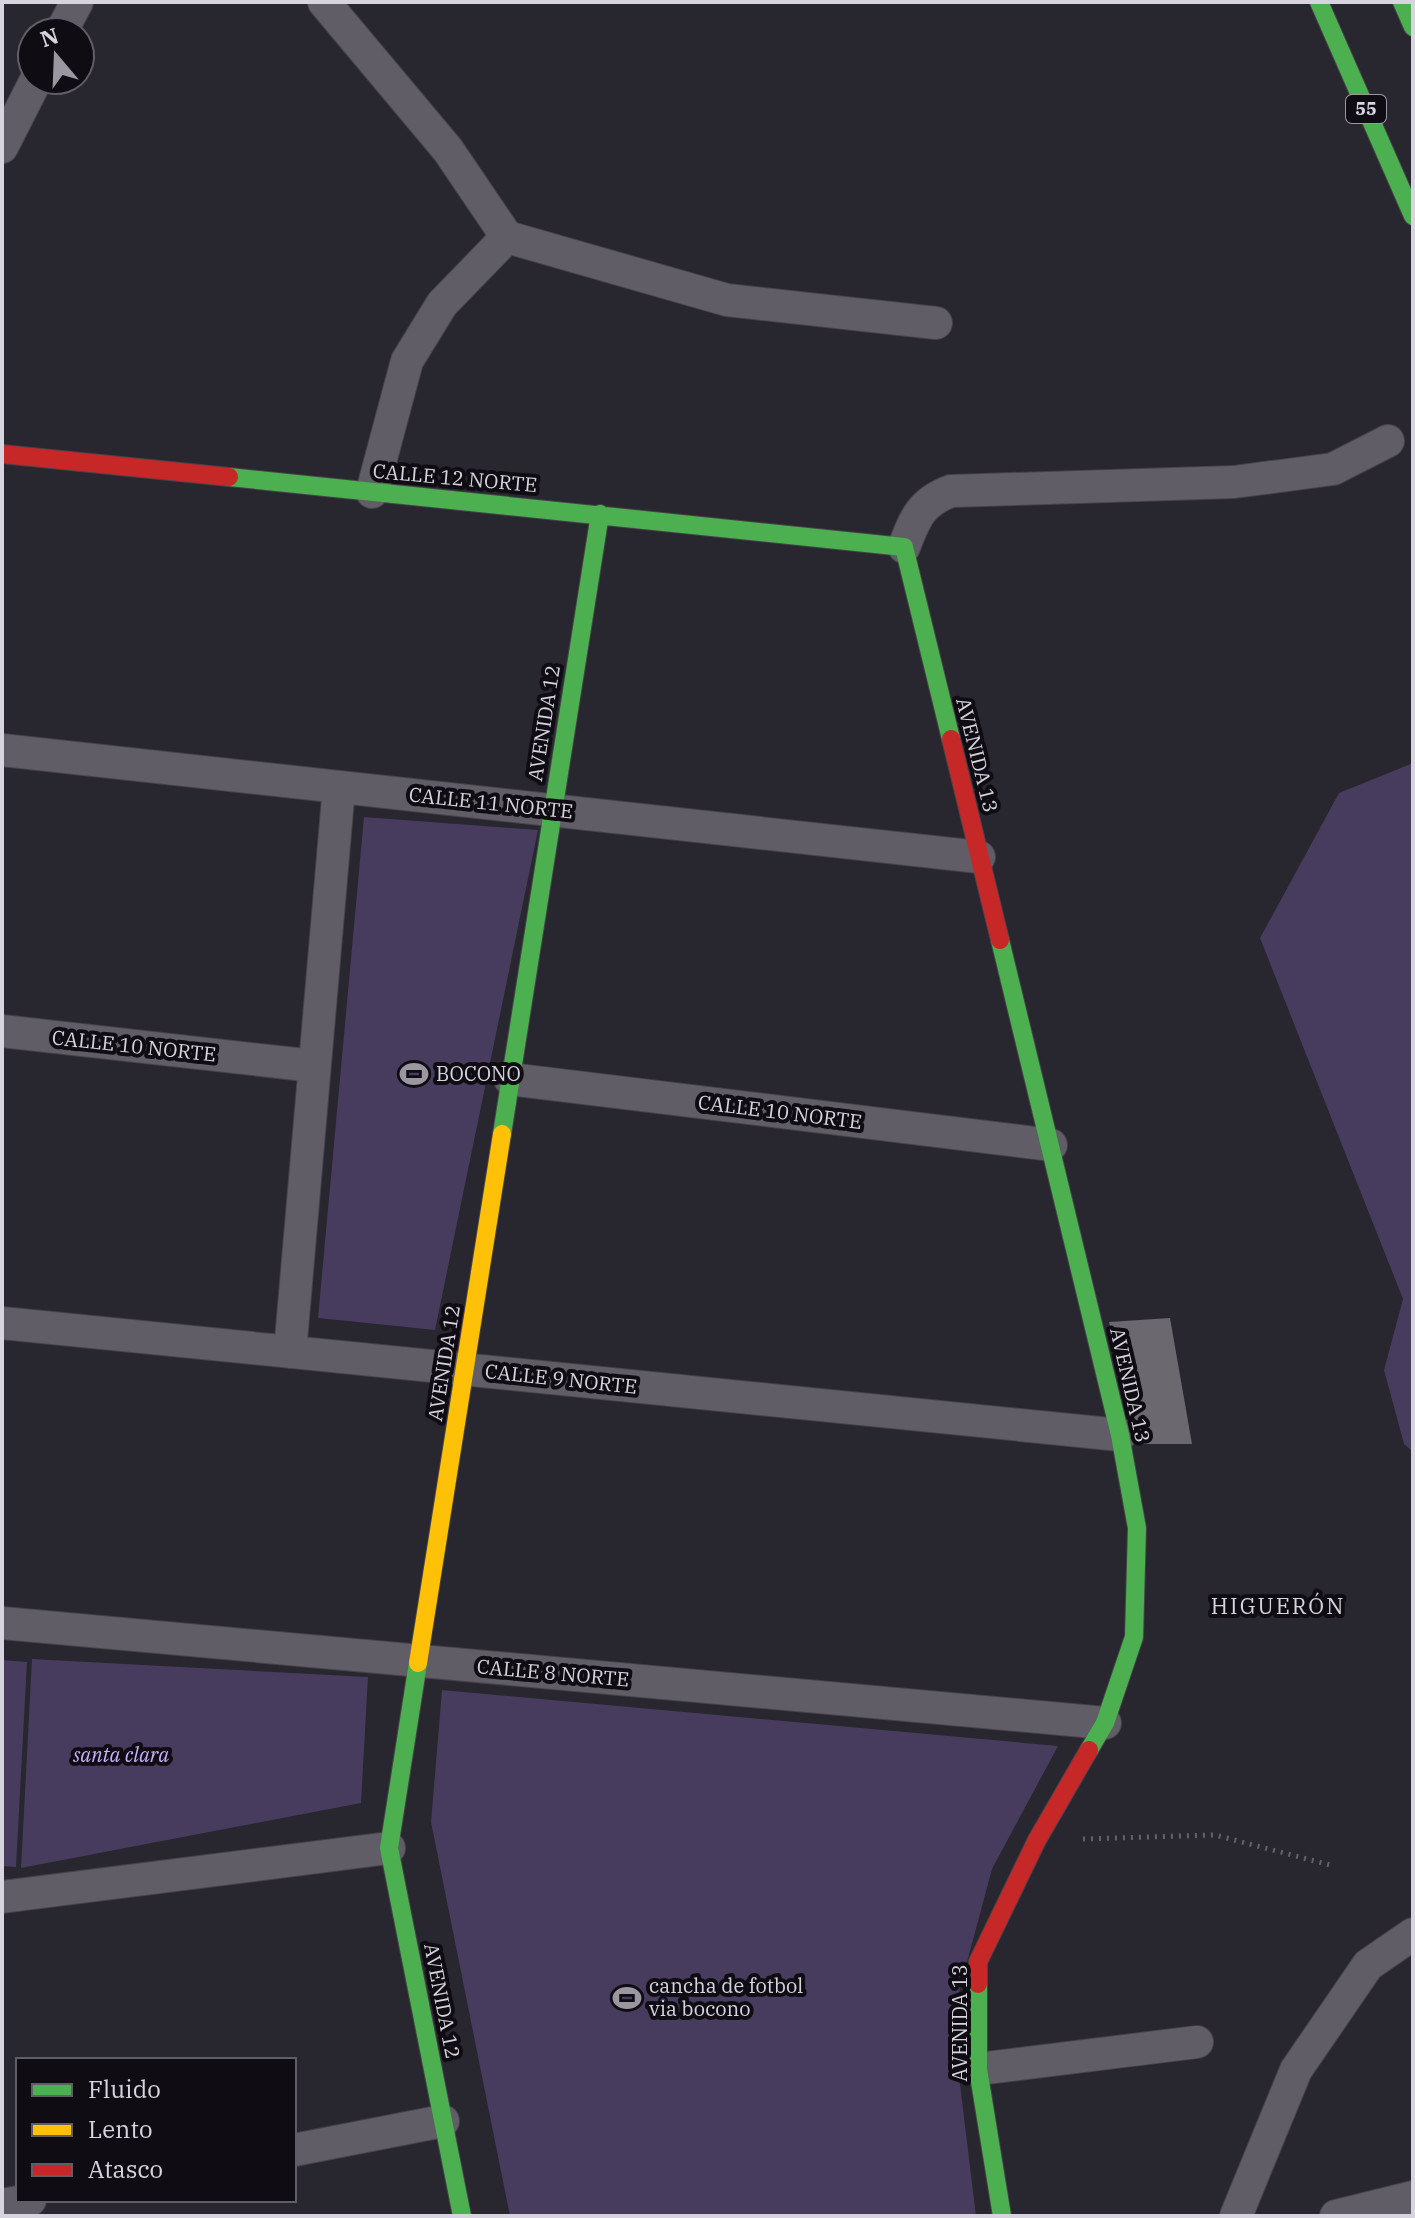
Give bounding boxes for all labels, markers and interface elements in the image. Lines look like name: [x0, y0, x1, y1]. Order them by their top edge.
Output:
north arrow: [16, 16, 96, 96]
text: N: [36, 20, 62, 53]
road number: 55: [1346, 95, 1386, 123]
street label: CALLE 12 NORTE: [372, 457, 538, 498]
street label: AVENIDA 12: [521, 663, 566, 783]
street label: AVENIDA 13: [950, 695, 1005, 815]
street label: CALLE 11 NORTE: [408, 780, 574, 825]
street label: CALLE 10 NORTE: [51, 1023, 217, 1068]
sports icon: BOCONO: [399, 1059, 429, 1089]
place label: BOCONO: [436, 1060, 521, 1087]
street label: CALLE 10 NORTE: [697, 1088, 864, 1135]
street label: AVENIDA 12: [421, 1303, 466, 1423]
street label: AVENIDA 13: [1104, 1325, 1157, 1445]
street label: CALLE 9 NORTE: [484, 1357, 639, 1400]
district label: HIGUERÓN: [1211, 1591, 1345, 1620]
street label: CALLE 8 NORTE: [476, 1652, 630, 1693]
park label: santa clara: [73, 1741, 169, 1768]
street label: AVENIDA 12: [418, 1941, 467, 2061]
street label: AVENIDA 13: [946, 1964, 973, 2082]
place label: cancha de fotbol via bocono: [649, 1972, 803, 2022]
sports icon: cancha de fotbol via bocono: [612, 1983, 642, 2013]
legend: [16, 2058, 296, 2202]
text: Fluido: [88, 2073, 161, 2105]
text: Lento: [88, 2113, 152, 2145]
text: Atasco: [88, 2153, 163, 2185]

